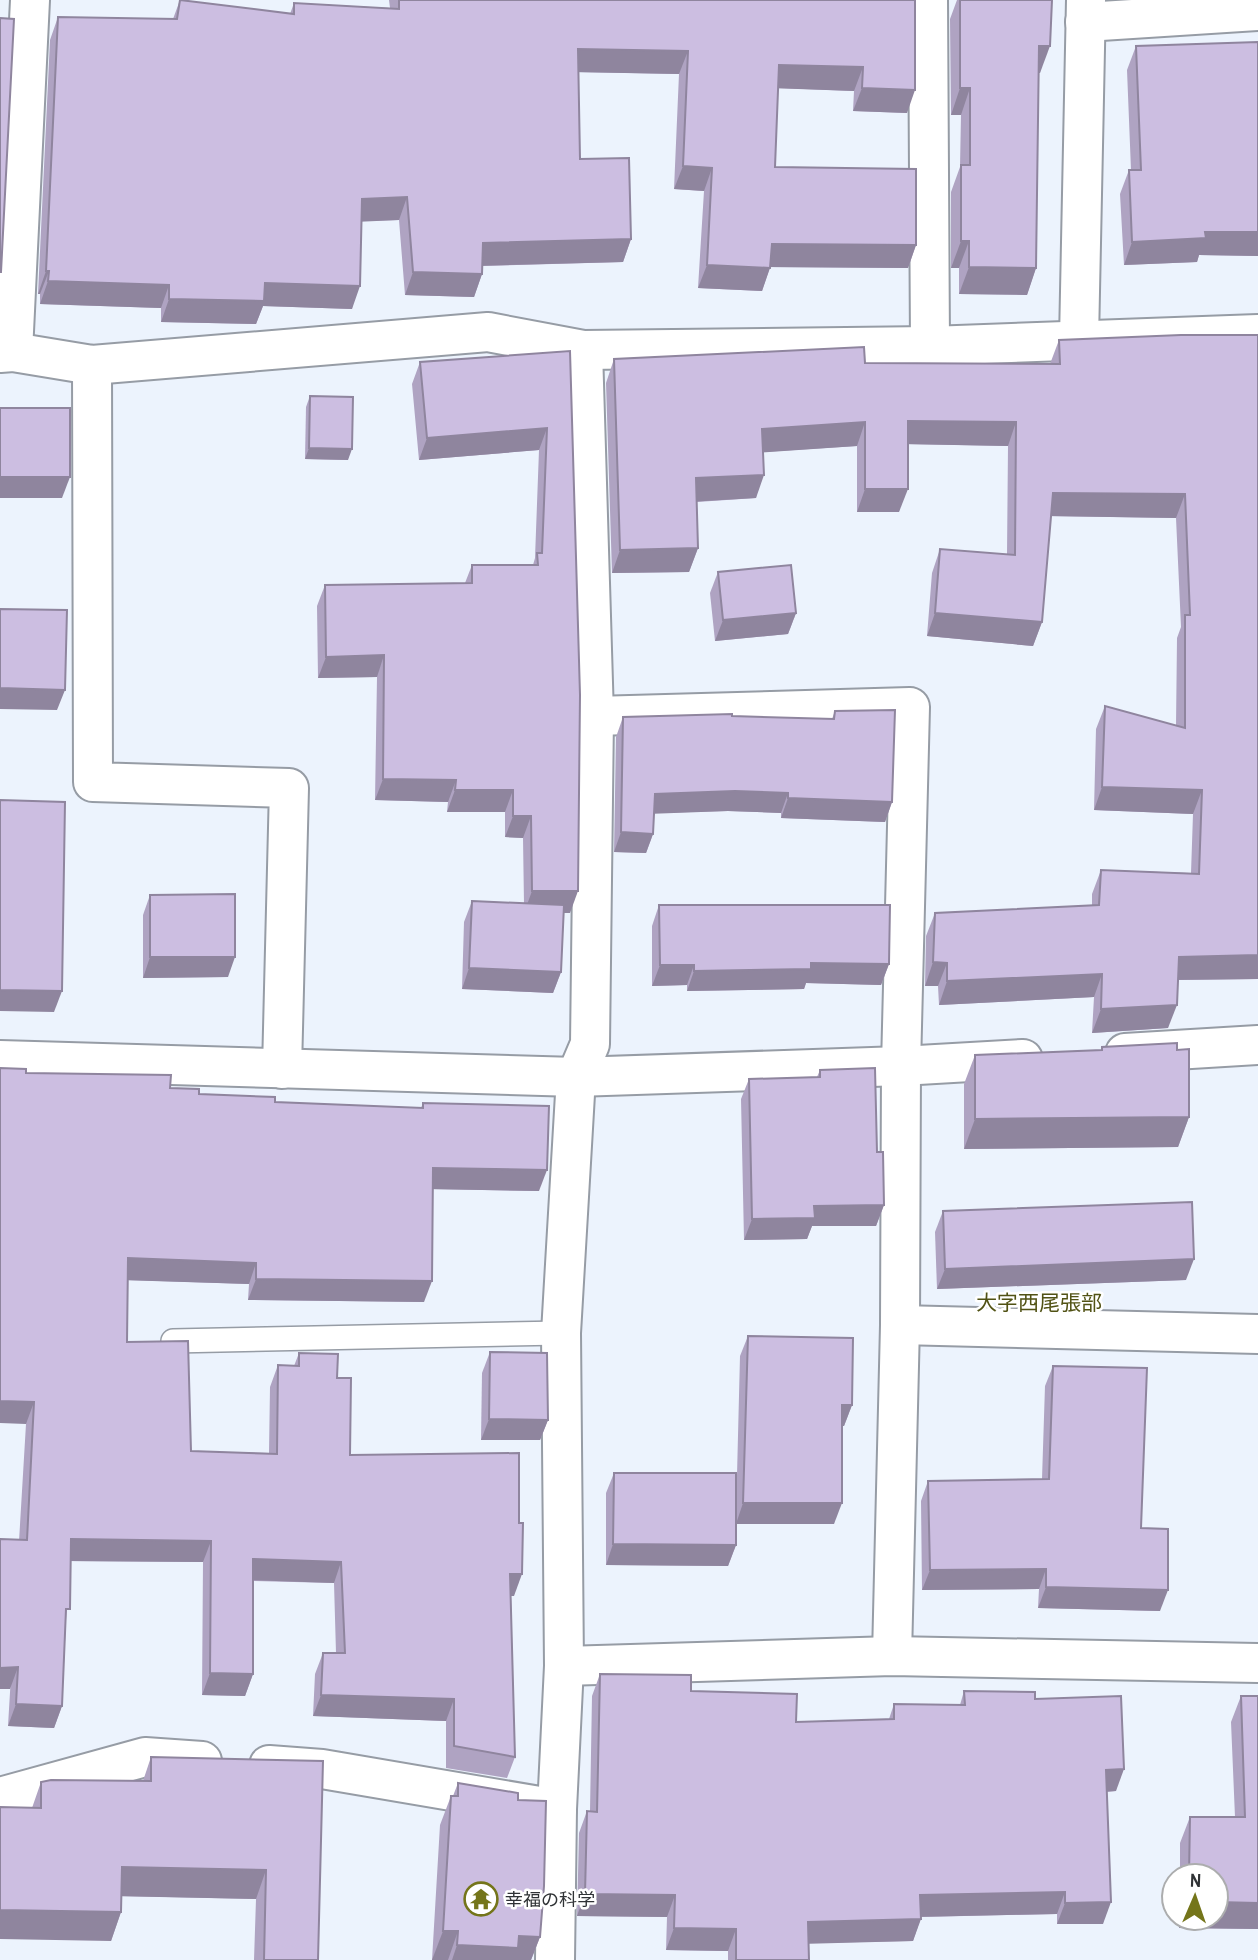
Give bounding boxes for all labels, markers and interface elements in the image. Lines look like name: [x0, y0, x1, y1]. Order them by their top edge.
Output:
district label: 大字西尾張部: [976, 1288, 1102, 1317]
north arrow: [1160, 1862, 1230, 1932]
text: N: [1190, 1867, 1202, 1893]
temple icon: 幸福の科学: [462, 1880, 500, 1918]
place label: 幸福の科学: [505, 1887, 595, 1912]

